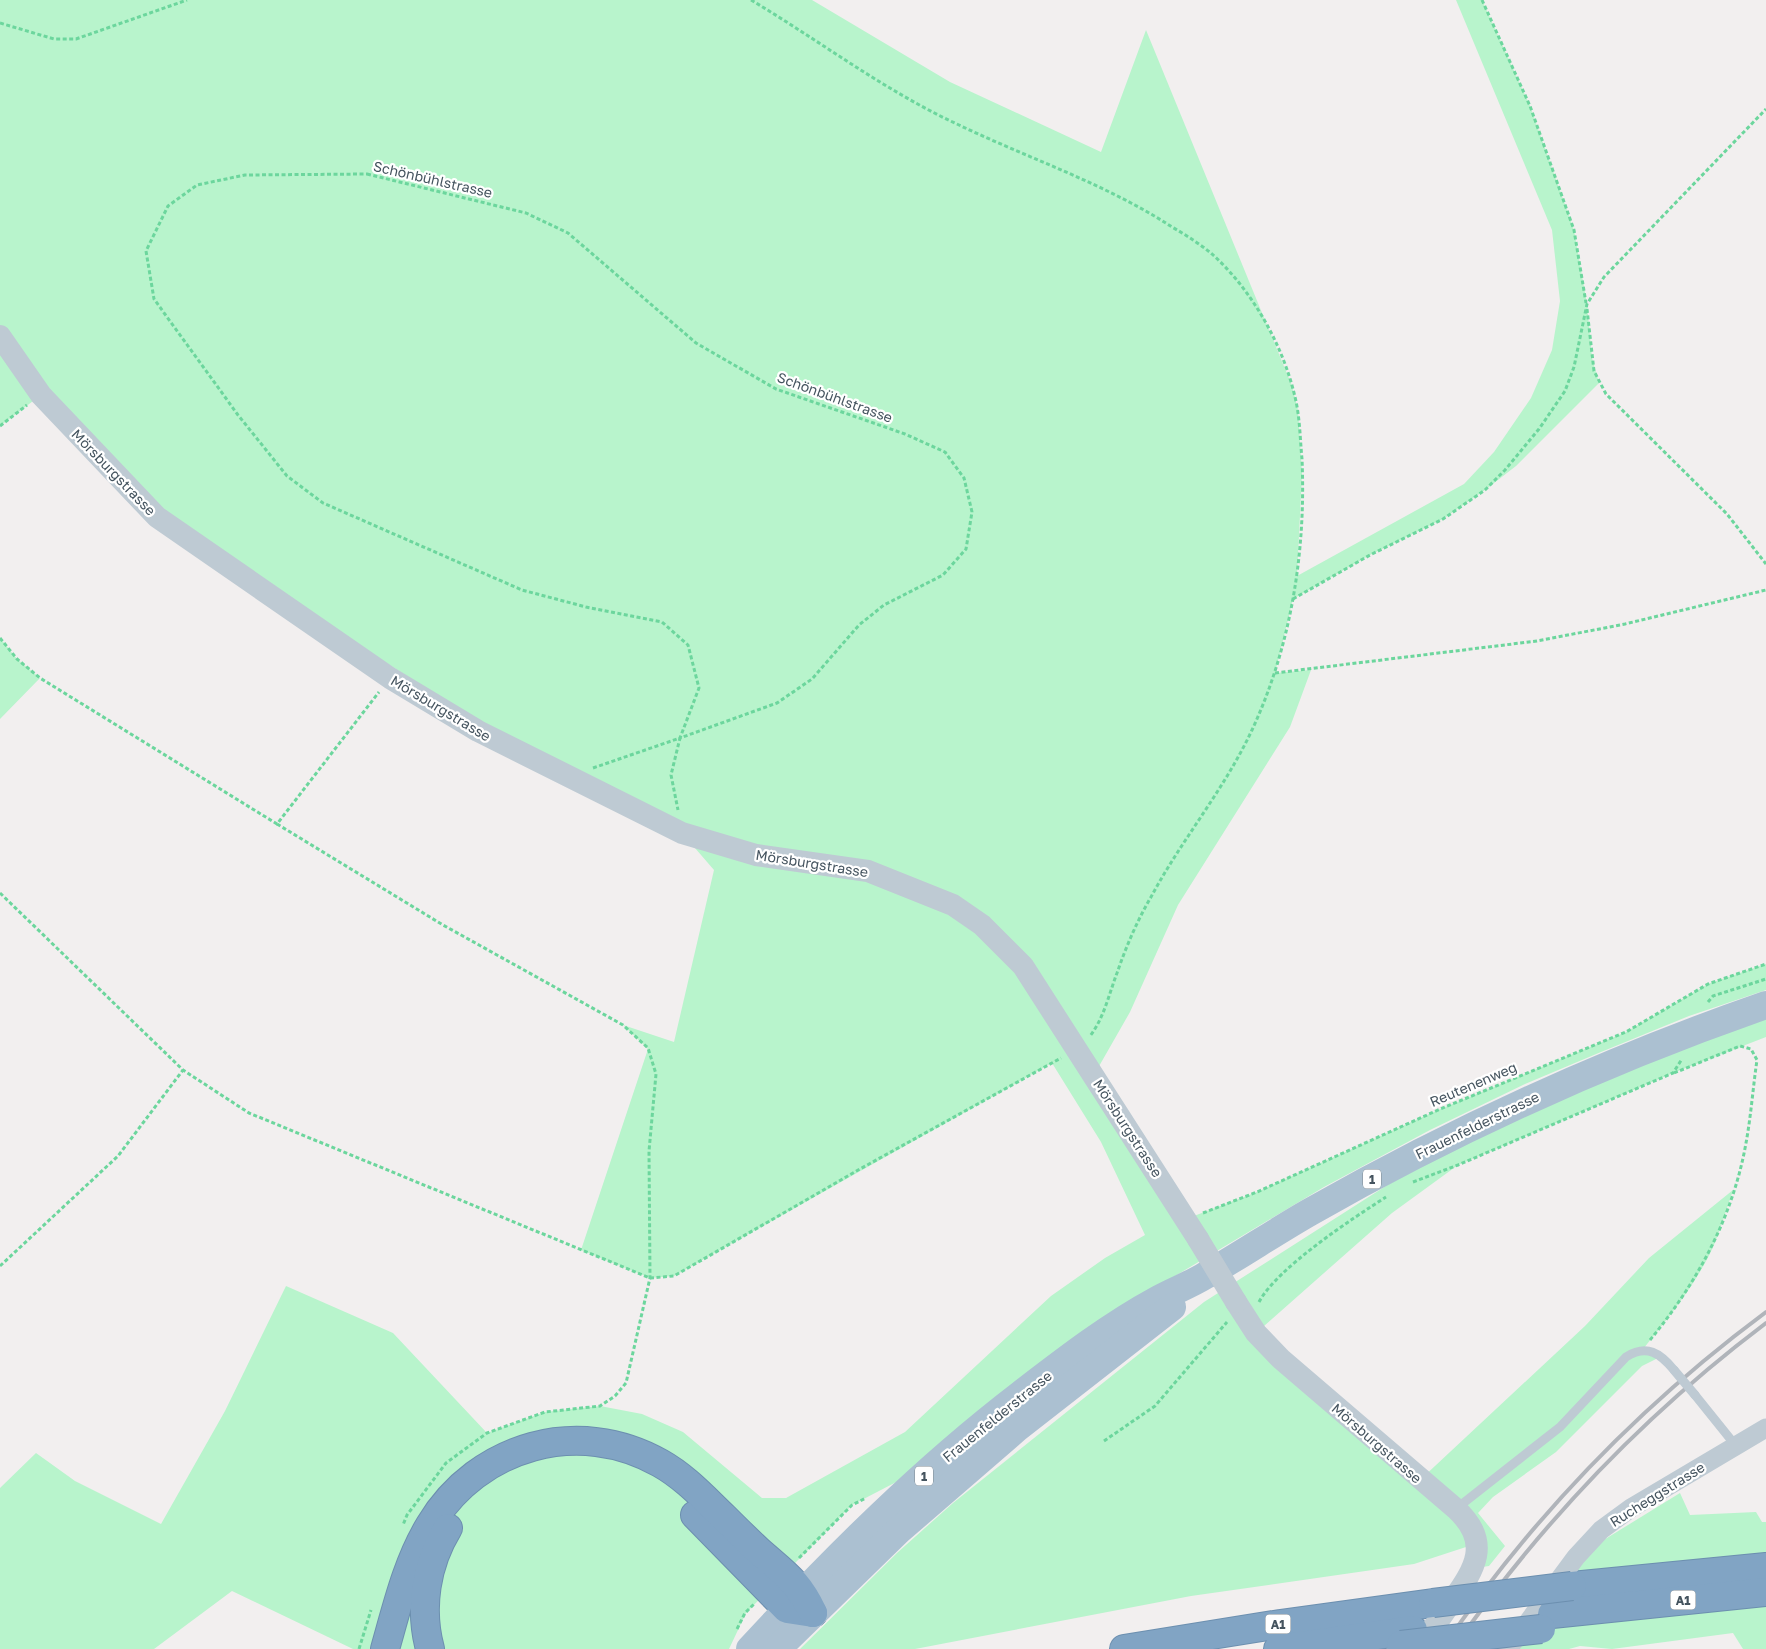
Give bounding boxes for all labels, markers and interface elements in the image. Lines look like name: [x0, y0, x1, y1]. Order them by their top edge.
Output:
street label: Schönbühlstrasse: [372, 157, 494, 201]
street label: Schönbühlstrasse: [775, 368, 895, 426]
street label: Mörsburgstrasse: [68, 425, 160, 519]
street label: Mörsburgstrasse: [388, 671, 494, 745]
street label: Mörsburgstrasse: [755, 846, 869, 880]
street label: Reutenenweg: [1427, 1058, 1519, 1110]
street label: Mörsburgstrasse: [1090, 1076, 1166, 1180]
street label: Frauenfelderstrasse: [1412, 1088, 1542, 1162]
road number: 1: [1363, 1170, 1381, 1188]
street label: Frauenfelderstrasse: [939, 1367, 1055, 1465]
street label: Mörsburgstrasse: [1329, 1399, 1425, 1487]
street label: Rucheggstrasse: [1606, 1458, 1708, 1530]
road number: 1: [915, 1466, 933, 1485]
road number: A1: [1670, 1590, 1696, 1610]
road number: A1: [1266, 1615, 1290, 1634]

